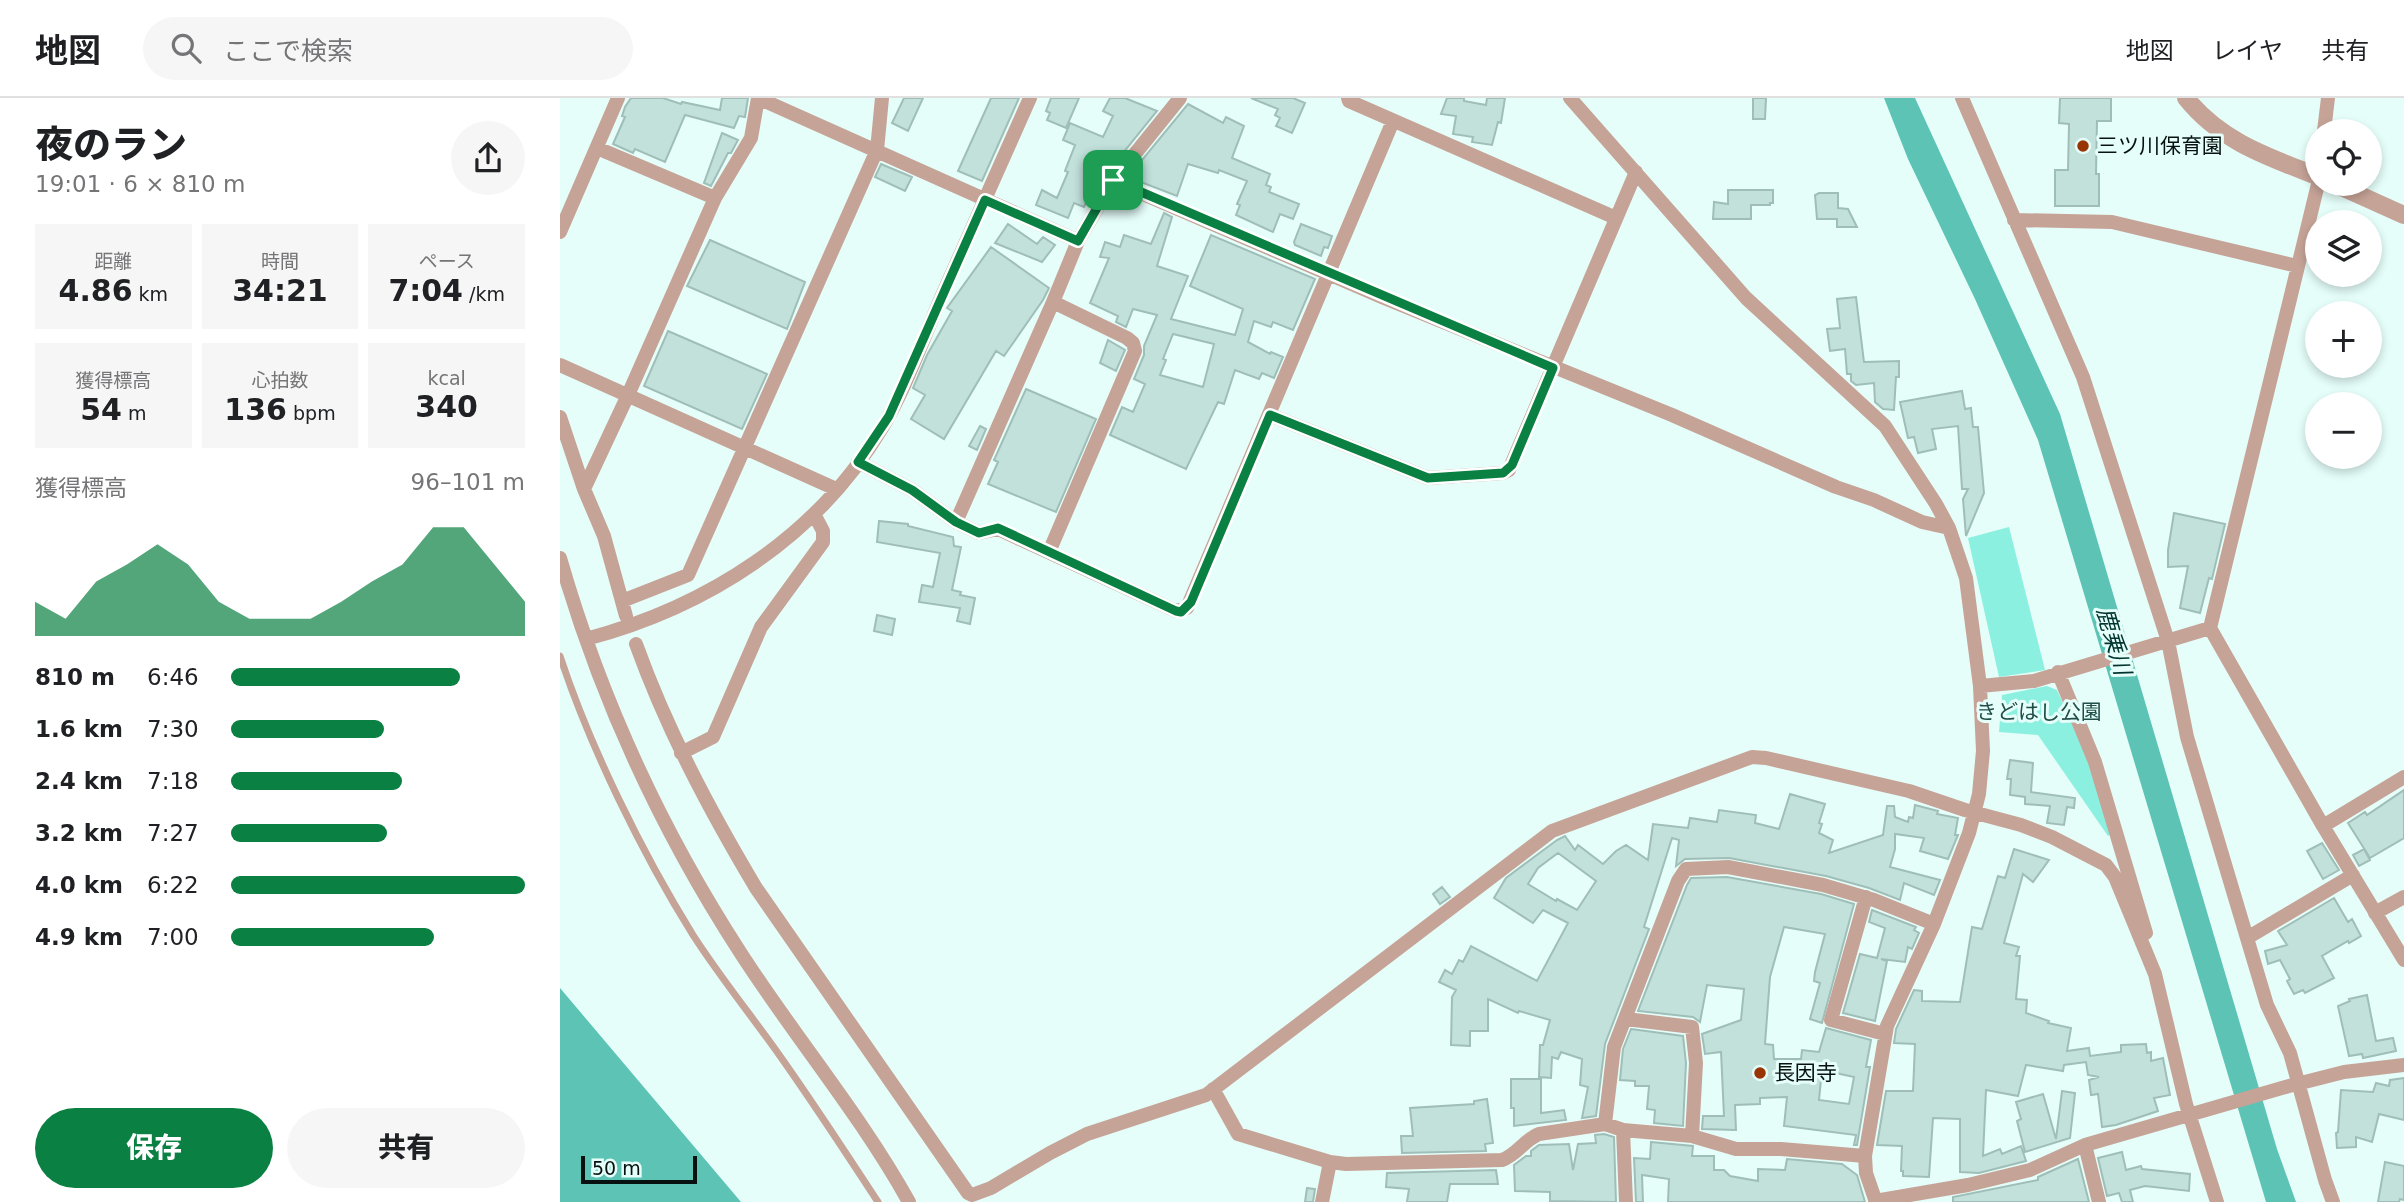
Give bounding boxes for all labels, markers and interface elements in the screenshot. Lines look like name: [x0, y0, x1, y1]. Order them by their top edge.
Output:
search box: [143, 17, 633, 80]
icon: search: [167, 29, 205, 67]
text: 地図: [35, 31, 101, 70]
text: ここで検索: [223, 36, 353, 66]
text: 地図: [2126, 37, 2174, 65]
text: レイヤ: [2212, 37, 2283, 65]
text: 共有: [2321, 37, 2369, 65]
map controls: [2305, 119, 2382, 469]
button: locate: [2305, 119, 2382, 196]
button: share: [451, 121, 525, 195]
text: 夜のラン: [35, 123, 187, 167]
place label: 三ツ川保育園: [2097, 134, 2223, 158]
marker: 三ツ川保育園: [2075, 138, 2091, 154]
pin: [1083, 150, 1143, 210]
icon: arrive: [1094, 161, 1132, 199]
text: 19:01 · 6 × 810 m: [35, 171, 245, 197]
button: layers: [2305, 210, 2382, 287]
text: 距離: [94, 250, 132, 272]
text: 時間: [261, 250, 299, 272]
text: ペース: [419, 250, 475, 272]
text: 4.86: [59, 273, 133, 308]
text: 34:21: [232, 273, 328, 308]
text: 7:04: [388, 273, 463, 308]
text: km: [133, 283, 168, 305]
text: /km: [463, 283, 505, 305]
button: +: [2305, 301, 2382, 378]
text: kcal: [427, 367, 466, 389]
text: 獲得標高: [75, 369, 151, 391]
text: 心拍数: [251, 369, 309, 391]
text: 340: [415, 389, 478, 424]
text: 54: [80, 392, 122, 427]
text: 136: [224, 392, 287, 427]
button: −: [2305, 392, 2382, 469]
text: m: [122, 402, 146, 424]
text: bpm: [287, 402, 336, 424]
text: 96–101 m: [411, 469, 525, 495]
text: 獲得標高: [35, 475, 127, 501]
water label: 鹿乗川: [2092, 604, 2137, 681]
text: 810 m: [35, 664, 115, 690]
text: 6:46: [147, 664, 199, 690]
park label: きどはし公園: [1976, 700, 2102, 724]
text: 1.6 km: [35, 716, 123, 742]
text: 7:30: [147, 716, 199, 742]
text: 2.4 km: [35, 768, 123, 794]
text: 7:18: [147, 768, 199, 794]
text: 3.2 km: [35, 820, 123, 846]
text: 7:27: [147, 820, 199, 846]
text: 4.0 km: [35, 872, 123, 898]
text: 6:22: [147, 872, 199, 898]
text: 4.9 km: [35, 924, 123, 950]
text: 7:00: [147, 924, 199, 950]
place label: 長因寺: [1774, 1061, 1837, 1085]
marker: 長因寺: [1752, 1065, 1768, 1081]
button: 保存: [35, 1108, 273, 1188]
button: 共有: [287, 1108, 525, 1188]
scale bar: [581, 1153, 696, 1185]
text: 50 m: [592, 1157, 641, 1179]

